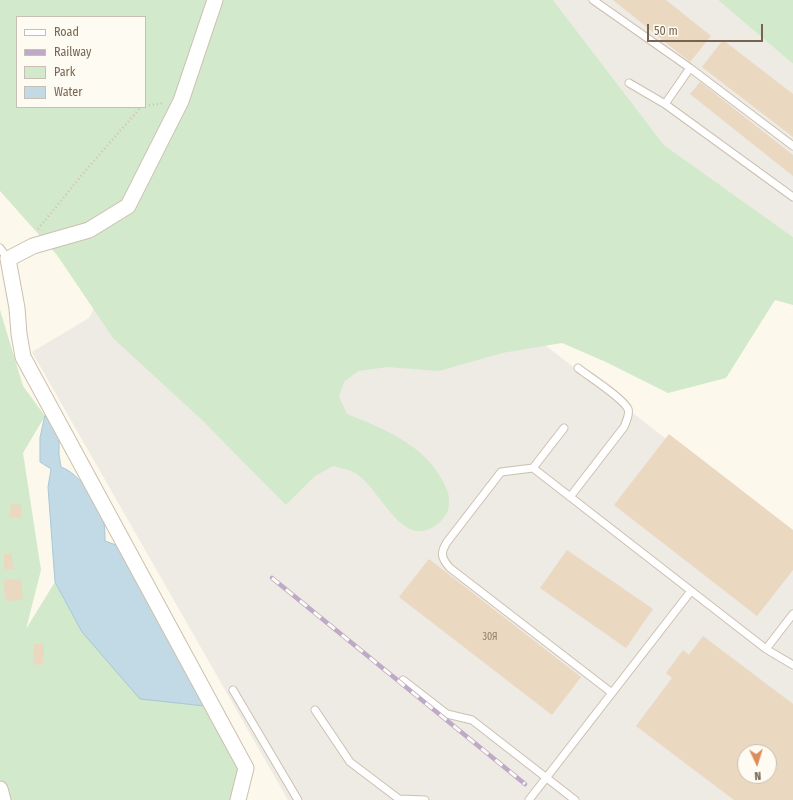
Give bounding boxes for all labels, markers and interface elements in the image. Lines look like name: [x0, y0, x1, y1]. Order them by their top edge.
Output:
legend: [16, 16, 146, 108]
scale bar: [649, 16, 765, 42]
text: 50 m: [654, 24, 678, 38]
text: Road: [54, 25, 79, 39]
text: Railway: [54, 45, 91, 59]
text: Park: [54, 65, 75, 79]
text: Water: [54, 85, 82, 99]
house number: 30Я: [482, 631, 498, 643]
north arrow: [737, 744, 777, 784]
text: N: [754, 769, 762, 782]

